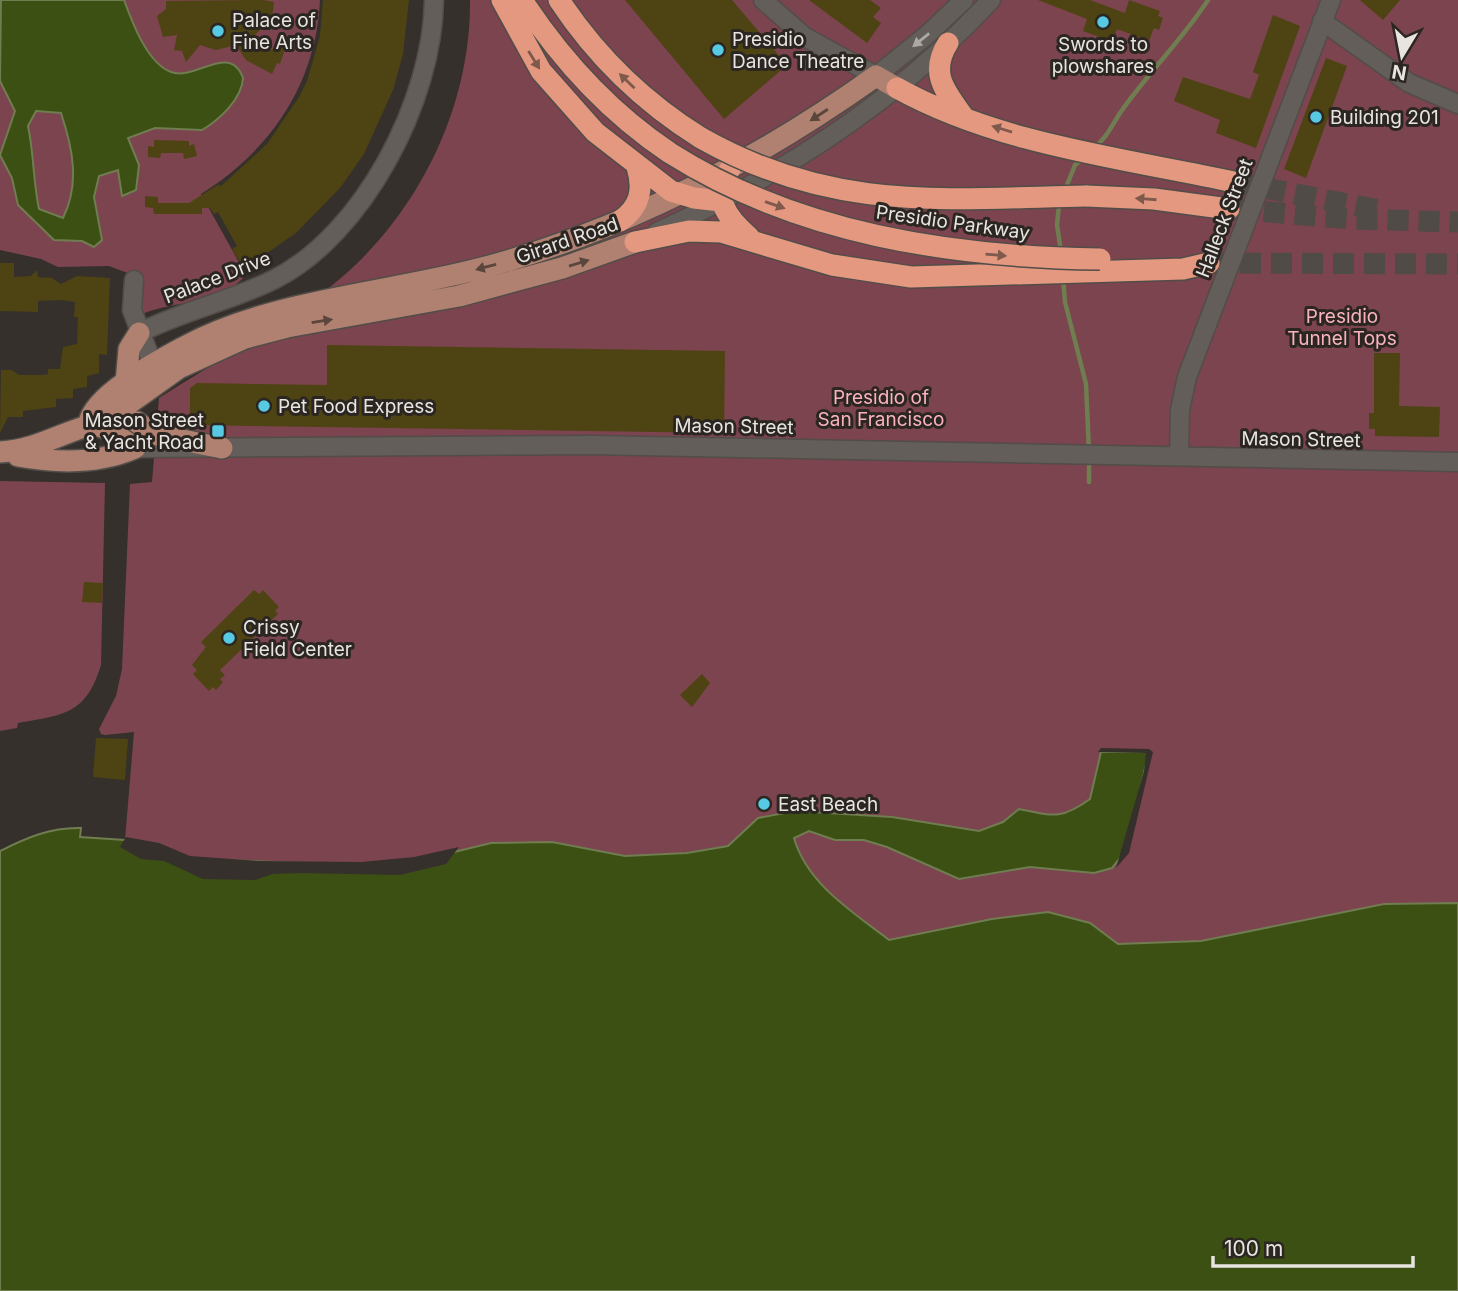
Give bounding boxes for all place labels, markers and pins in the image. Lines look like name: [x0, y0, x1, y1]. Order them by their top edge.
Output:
place label: Palace of Fine Arts: [232, 9, 316, 54]
marker: Swords to plowshares: [1095, 14, 1111, 30]
marker: Palace of Fine Arts: [210, 23, 226, 39]
place label: Presidio Dance Theatre: [732, 28, 864, 73]
place label: Swords to plowshares: [1052, 33, 1154, 78]
marker: Presidio Dance Theatre: [710, 42, 726, 58]
place label: Building 201: [1330, 106, 1439, 129]
marker: Building 201: [1308, 109, 1324, 125]
place label: Pet Food Express: [278, 395, 434, 418]
marker: Pet Food Express: [256, 398, 272, 414]
place label: Mason Street & Yacht Road: [85, 409, 204, 454]
marker: Mason Street & Yacht Road: [210, 423, 226, 439]
place label: Crissy Field Center: [243, 616, 352, 661]
marker: Crissy Field Center: [221, 630, 237, 646]
place label: East Beach: [778, 793, 878, 816]
marker: East Beach: [756, 796, 772, 812]

